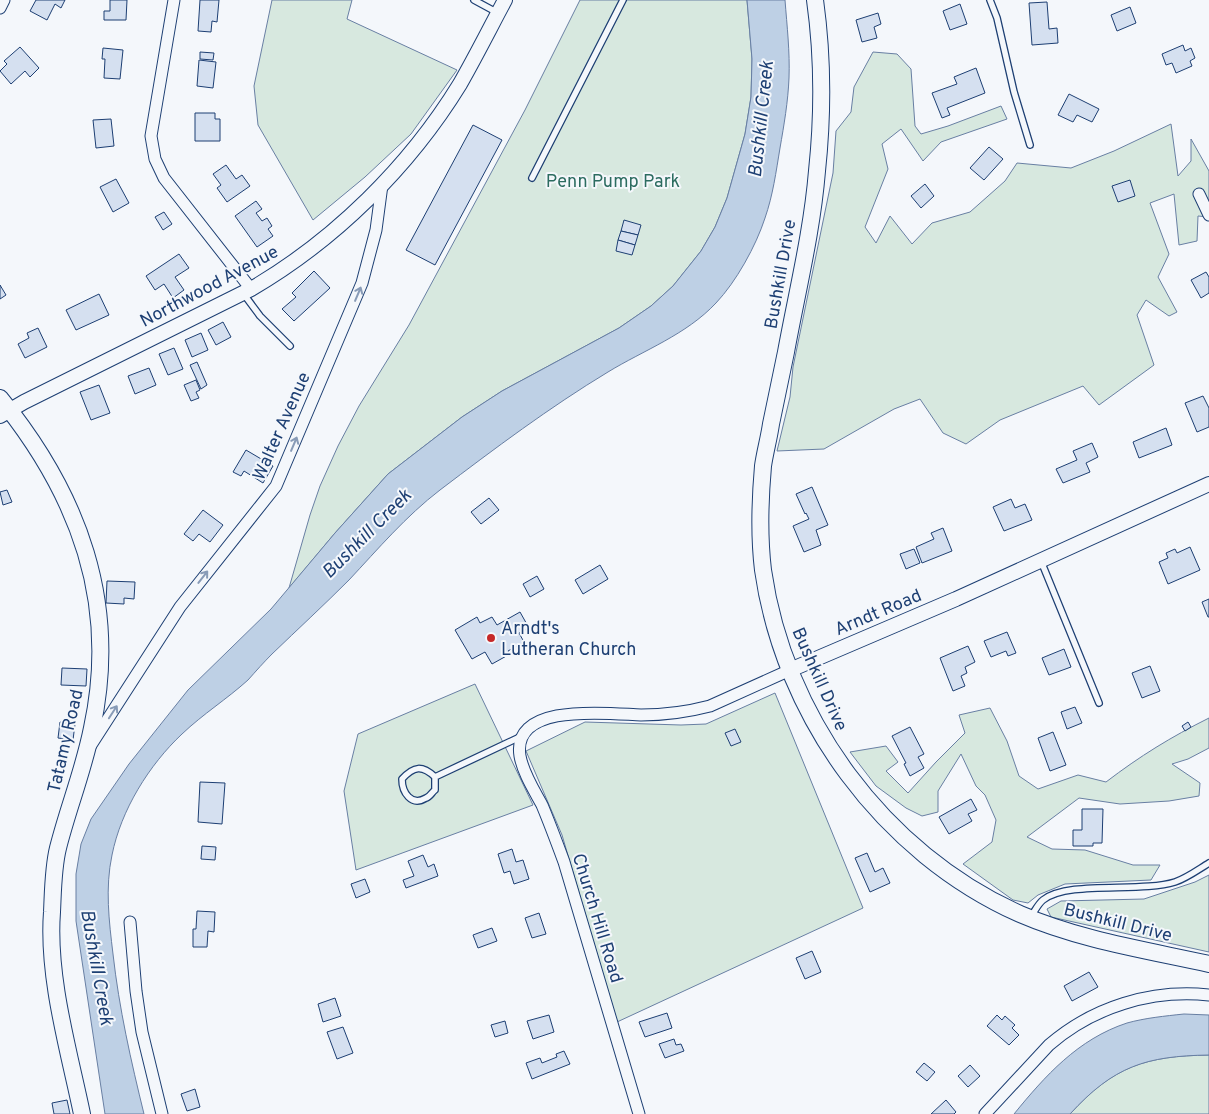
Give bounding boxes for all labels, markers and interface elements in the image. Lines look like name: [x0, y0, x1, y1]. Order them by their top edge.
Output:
water label: Bushkill Creek: [744, 59, 780, 179]
park label: Penn Pump Park: [546, 171, 680, 194]
street label: Bushkill Drive: [761, 218, 802, 331]
street label: Northwood Avenue: [137, 241, 283, 334]
one-way arrow: [353, 287, 363, 302]
street label: Walter Avenue: [248, 369, 316, 484]
one-way arrow: [289, 437, 299, 452]
water label: Bushkill Creek: [318, 484, 418, 584]
one-way arrow: [198, 571, 209, 584]
street label: Arndt Road: [832, 585, 926, 642]
place label: Arndt's Lutheran Church: [501, 618, 636, 662]
street label: Bushkill Drive: [786, 624, 852, 735]
marker: Arndt's Lutheran Church: [485, 632, 497, 644]
street label: Tatamy Road: [43, 687, 90, 795]
one-way arrow: [108, 705, 118, 719]
street label: Church Hill Road: [566, 851, 627, 986]
street label: Bushkill Drive: [1061, 899, 1174, 948]
water label: Bushkill Creek: [74, 908, 118, 1028]

